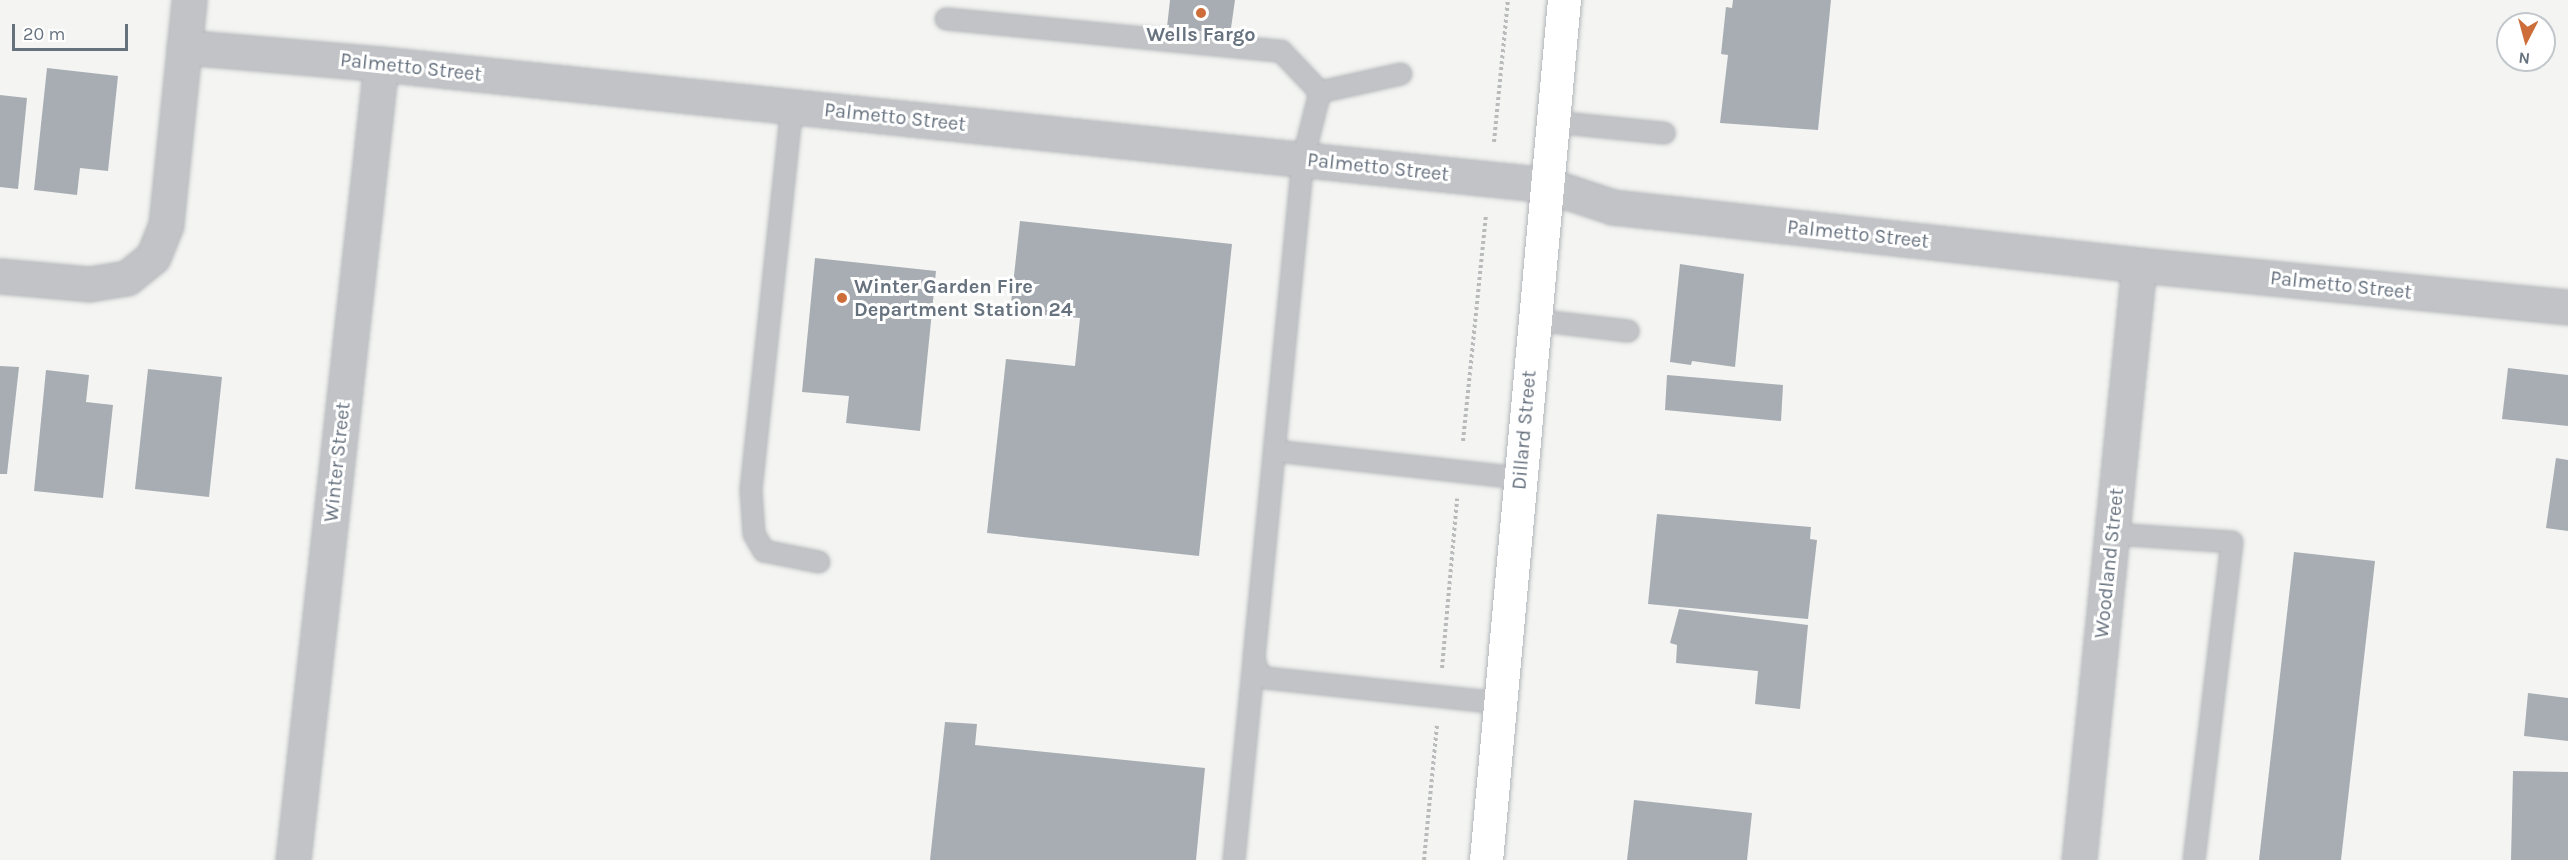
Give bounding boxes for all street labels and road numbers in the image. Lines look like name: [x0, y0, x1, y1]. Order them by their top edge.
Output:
street label: Palmetto Street: [339, 48, 483, 86]
street label: Palmetto Street: [823, 98, 967, 136]
street label: Palmetto Street: [1306, 148, 1450, 186]
street label: Palmetto Street: [1786, 215, 1930, 253]
street label: Palmetto Street: [2269, 266, 2413, 304]
street label: Dillard Street: [1507, 369, 1541, 491]
street label: Winter Street: [319, 401, 355, 523]
street label: Woodland Street: [2089, 487, 2129, 639]

